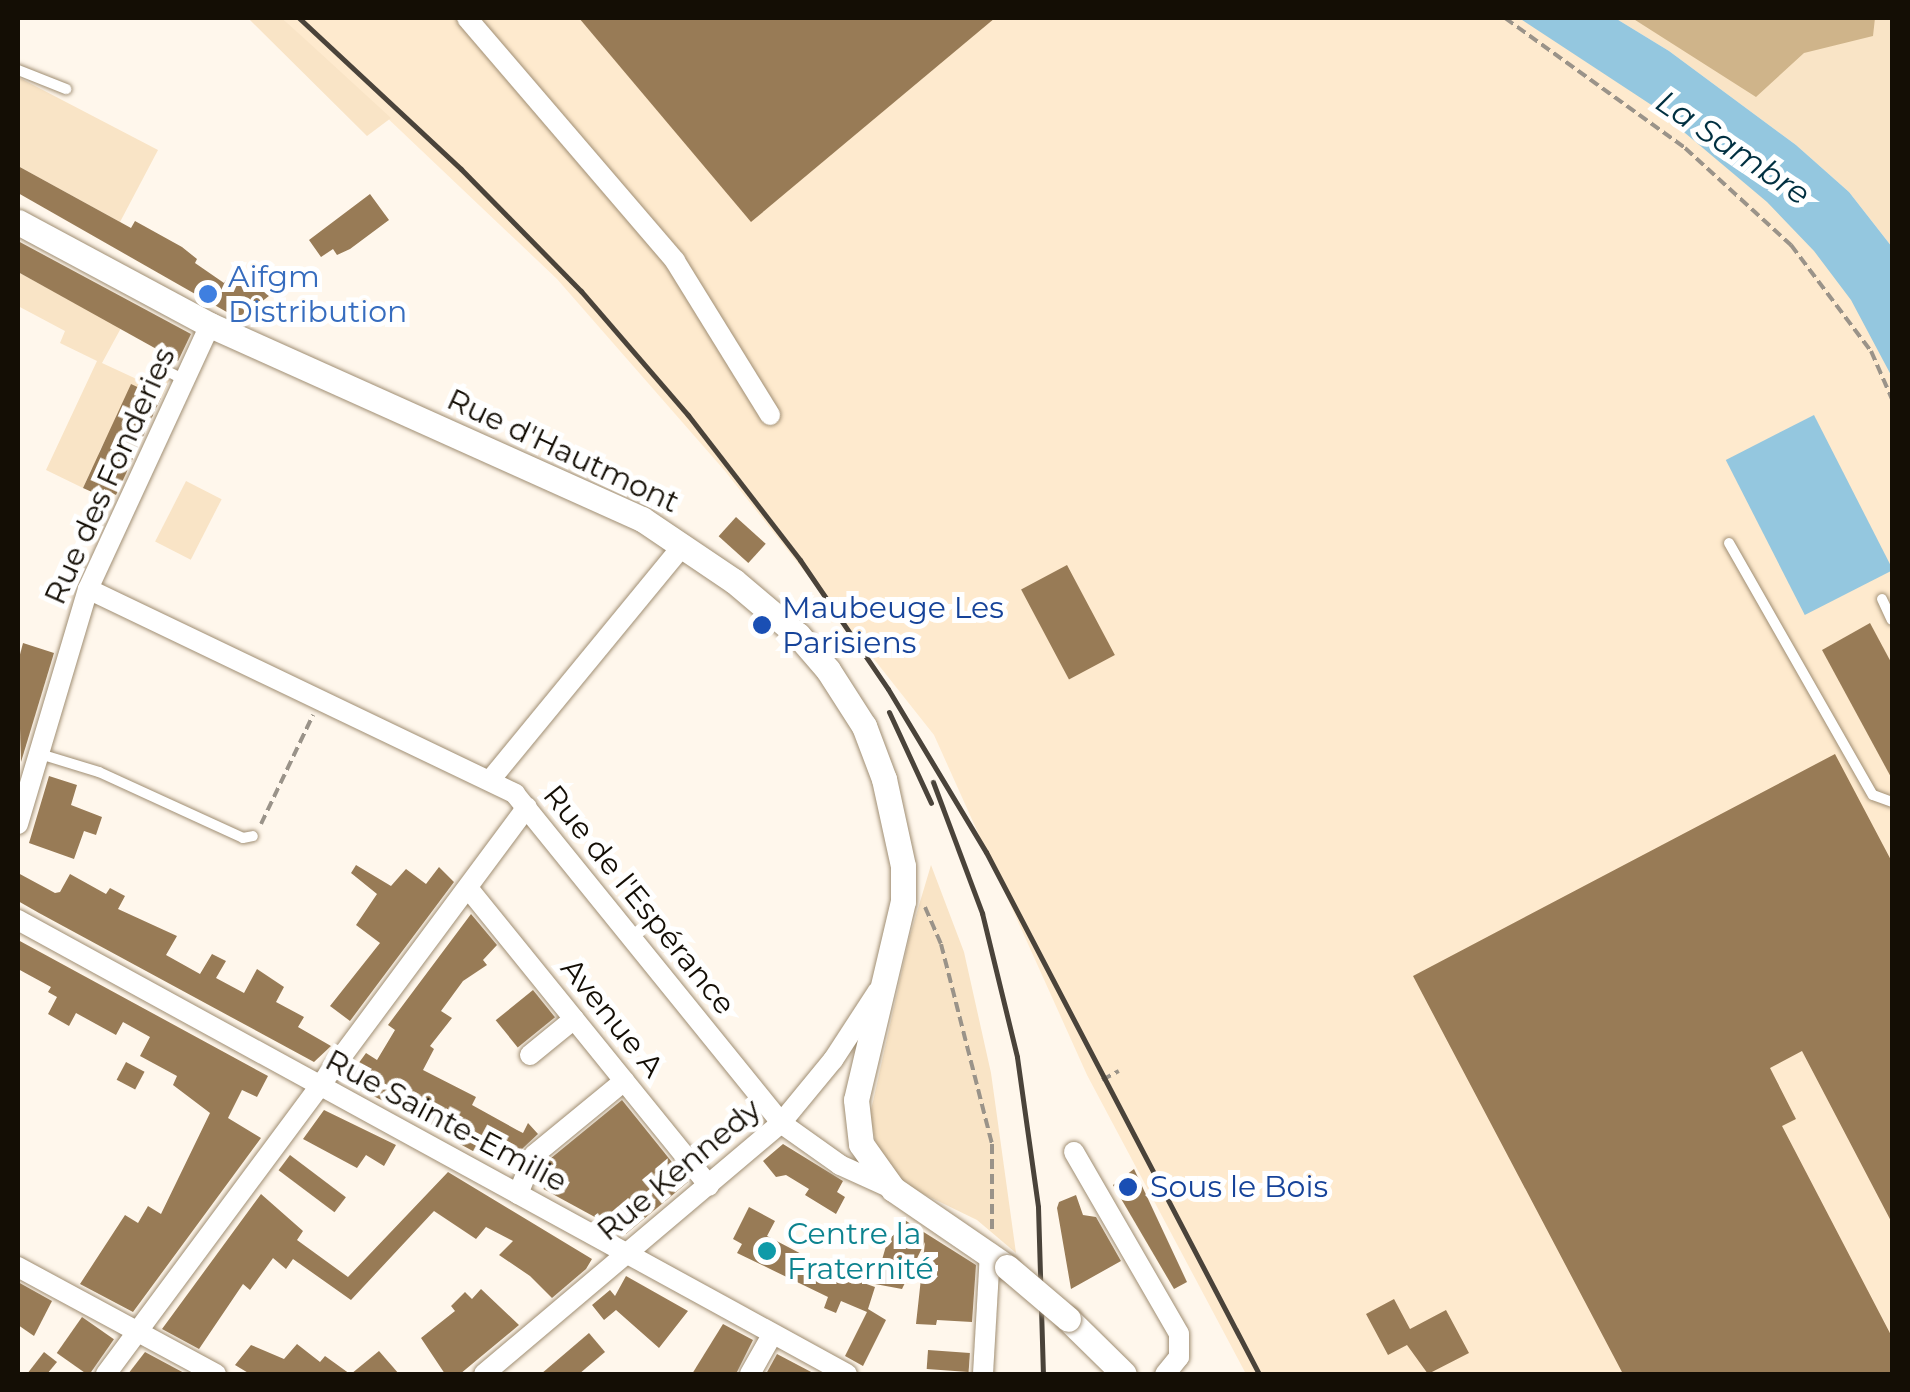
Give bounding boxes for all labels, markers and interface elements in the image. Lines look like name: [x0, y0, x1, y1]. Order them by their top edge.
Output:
water label: La Sambre: [1649, 82, 1817, 214]
place label: Aifgm Distribution: [228, 259, 407, 330]
marker: Aifgm Distribution: [197, 283, 219, 305]
street label: Rue des Fonderies: [37, 342, 183, 610]
street label: Rue d'Hautmont: [441, 381, 685, 521]
place label: Maubeuge Les Parisiens: [782, 590, 1004, 660]
marker: Maubeuge Les Parisiens: [751, 614, 773, 636]
street label: Rue de l'Espérance: [535, 778, 743, 1022]
street label: Avenue A: [553, 951, 671, 1085]
street label: Rue Sainte-Emilie: [319, 1042, 573, 1200]
street label: Rue Kennedy: [590, 1091, 768, 1249]
place label: Sous le Bois: [1150, 1169, 1328, 1205]
marker: Sous le Bois: [1115, 1174, 1141, 1200]
place label: Centre la Fraternité: [787, 1216, 934, 1286]
marker: Centre la Fraternité: [756, 1240, 778, 1262]

